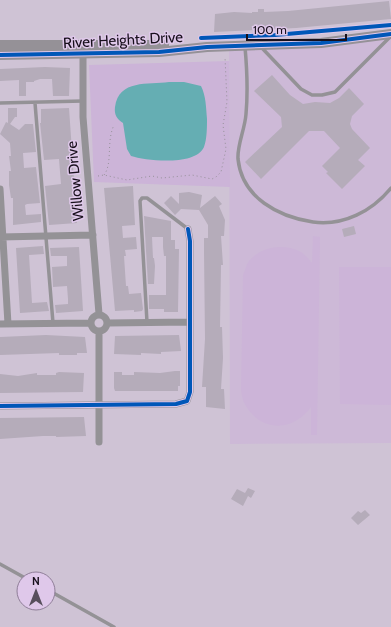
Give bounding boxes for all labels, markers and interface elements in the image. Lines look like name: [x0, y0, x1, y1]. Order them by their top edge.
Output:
scale bar: [247, 16, 346, 42]
text: 100 m: [253, 22, 287, 37]
street label: River Heights Drive: [63, 28, 184, 52]
street label: Willow Drive: [63, 140, 87, 222]
north arrow: [16, 571, 56, 611]
text: N: [32, 574, 40, 588]

